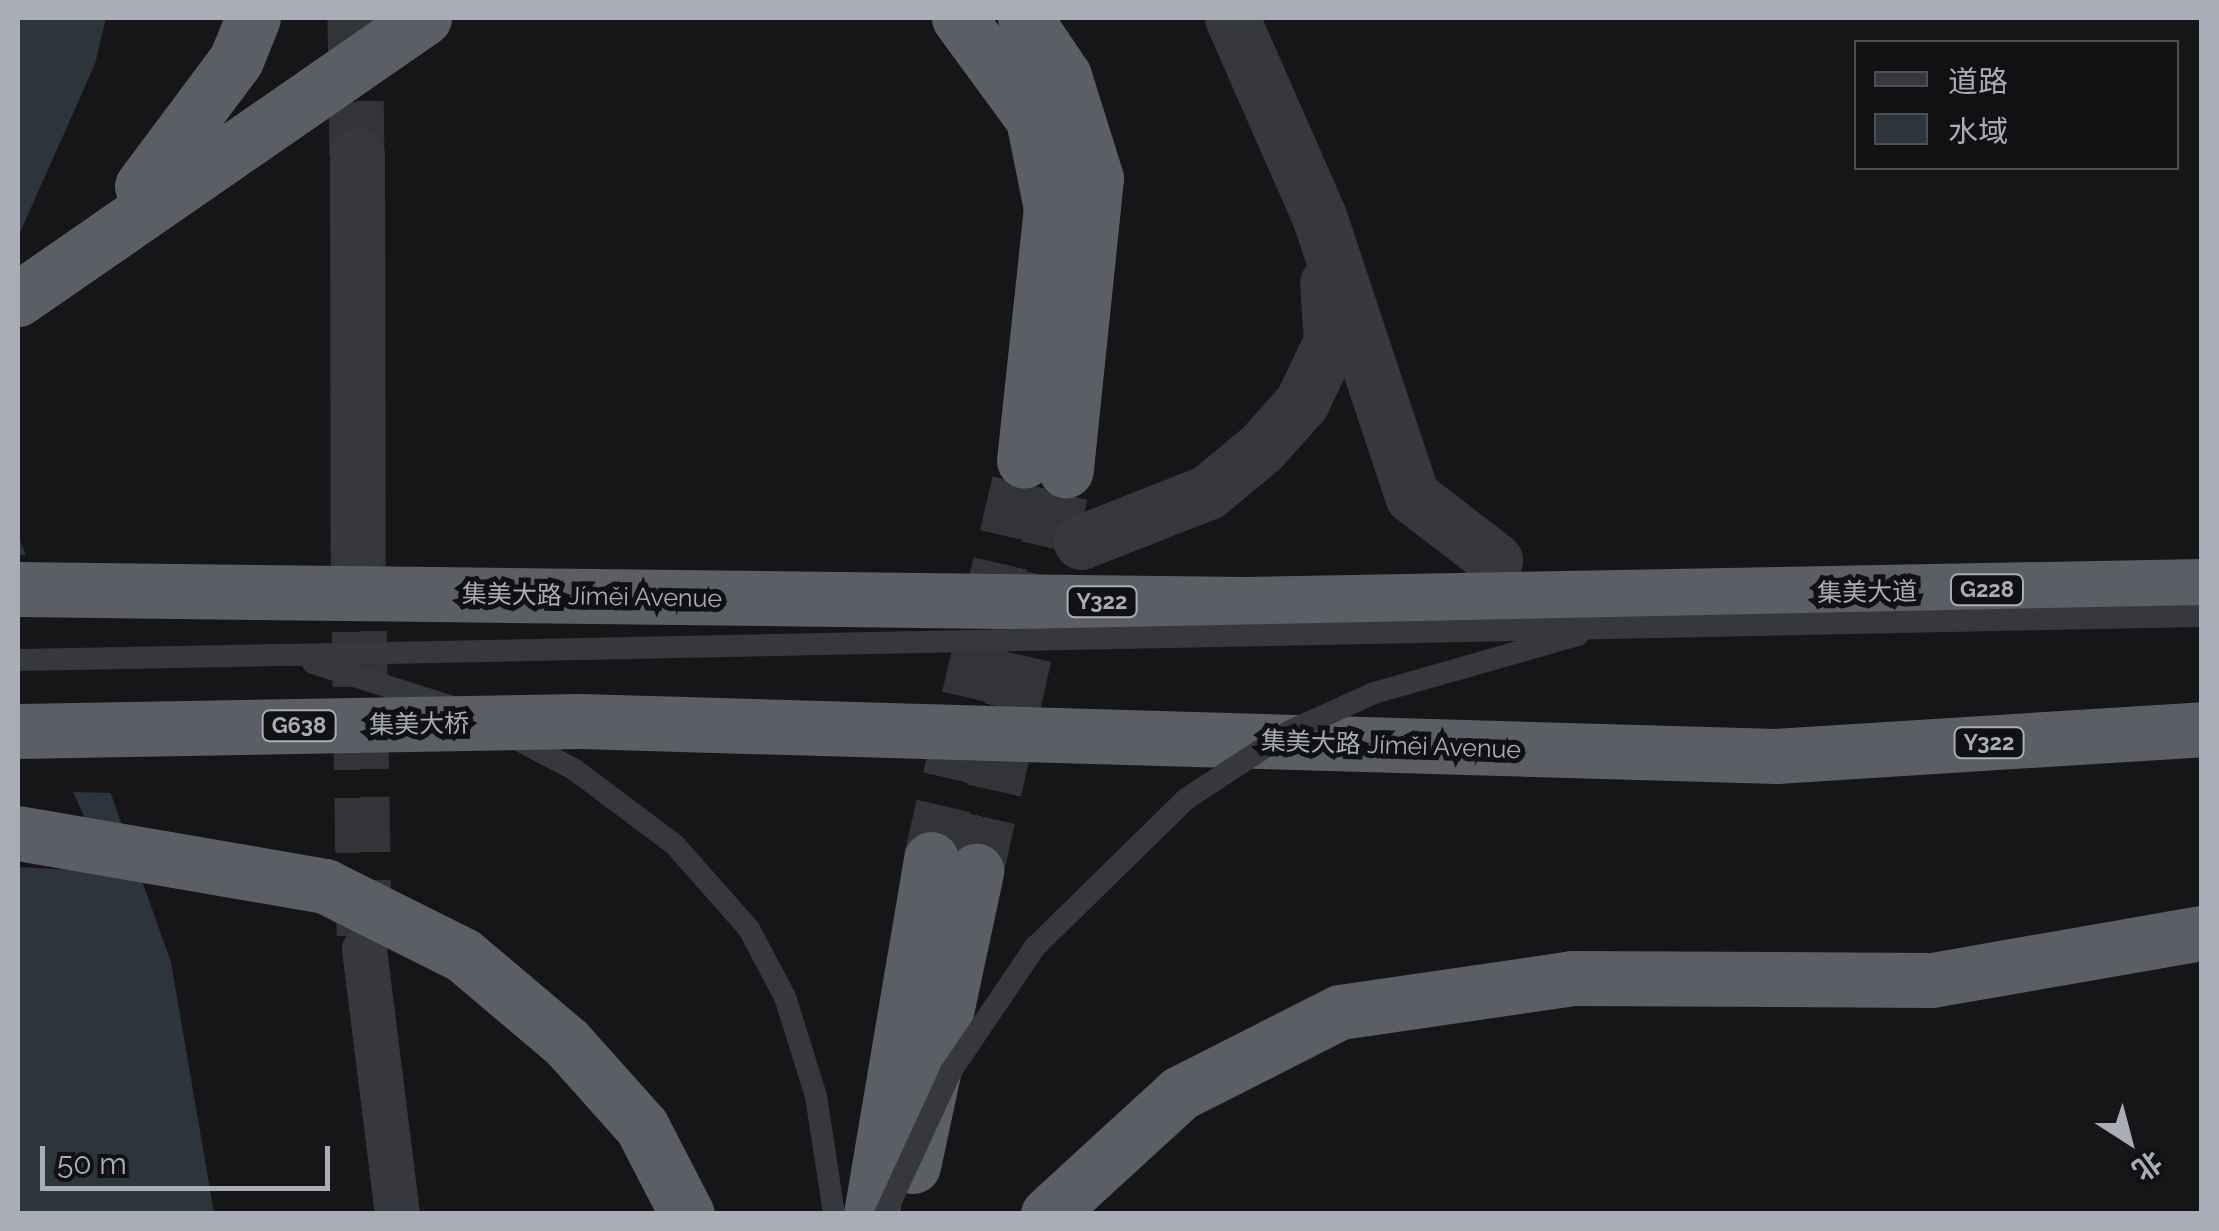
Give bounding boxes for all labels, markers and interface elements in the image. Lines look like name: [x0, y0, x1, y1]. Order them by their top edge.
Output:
legend: [1854, 40, 2179, 170]
text: 道路: [1948, 64, 2008, 99]
text: 水域: [1948, 114, 2008, 149]
road number: G228: [1950, 573, 2024, 607]
street label: 集美大道: [1817, 576, 1917, 608]
street label: 集美大路 Jíměi Avenue: [461, 579, 723, 613]
road number: Y322: [1064, 585, 1140, 619]
street label: 集美大桥: [369, 708, 469, 740]
road number: G638: [262, 709, 336, 743]
street label: 集美大路 Jíměi Avenue: [1260, 725, 1522, 765]
road number: Y322: [1952, 726, 2026, 760]
north arrow: [2079, 1091, 2179, 1191]
scale bar: [45, 1126, 335, 1188]
text: 北: [2126, 1144, 2168, 1187]
text: 50 m: [57, 1146, 127, 1181]

